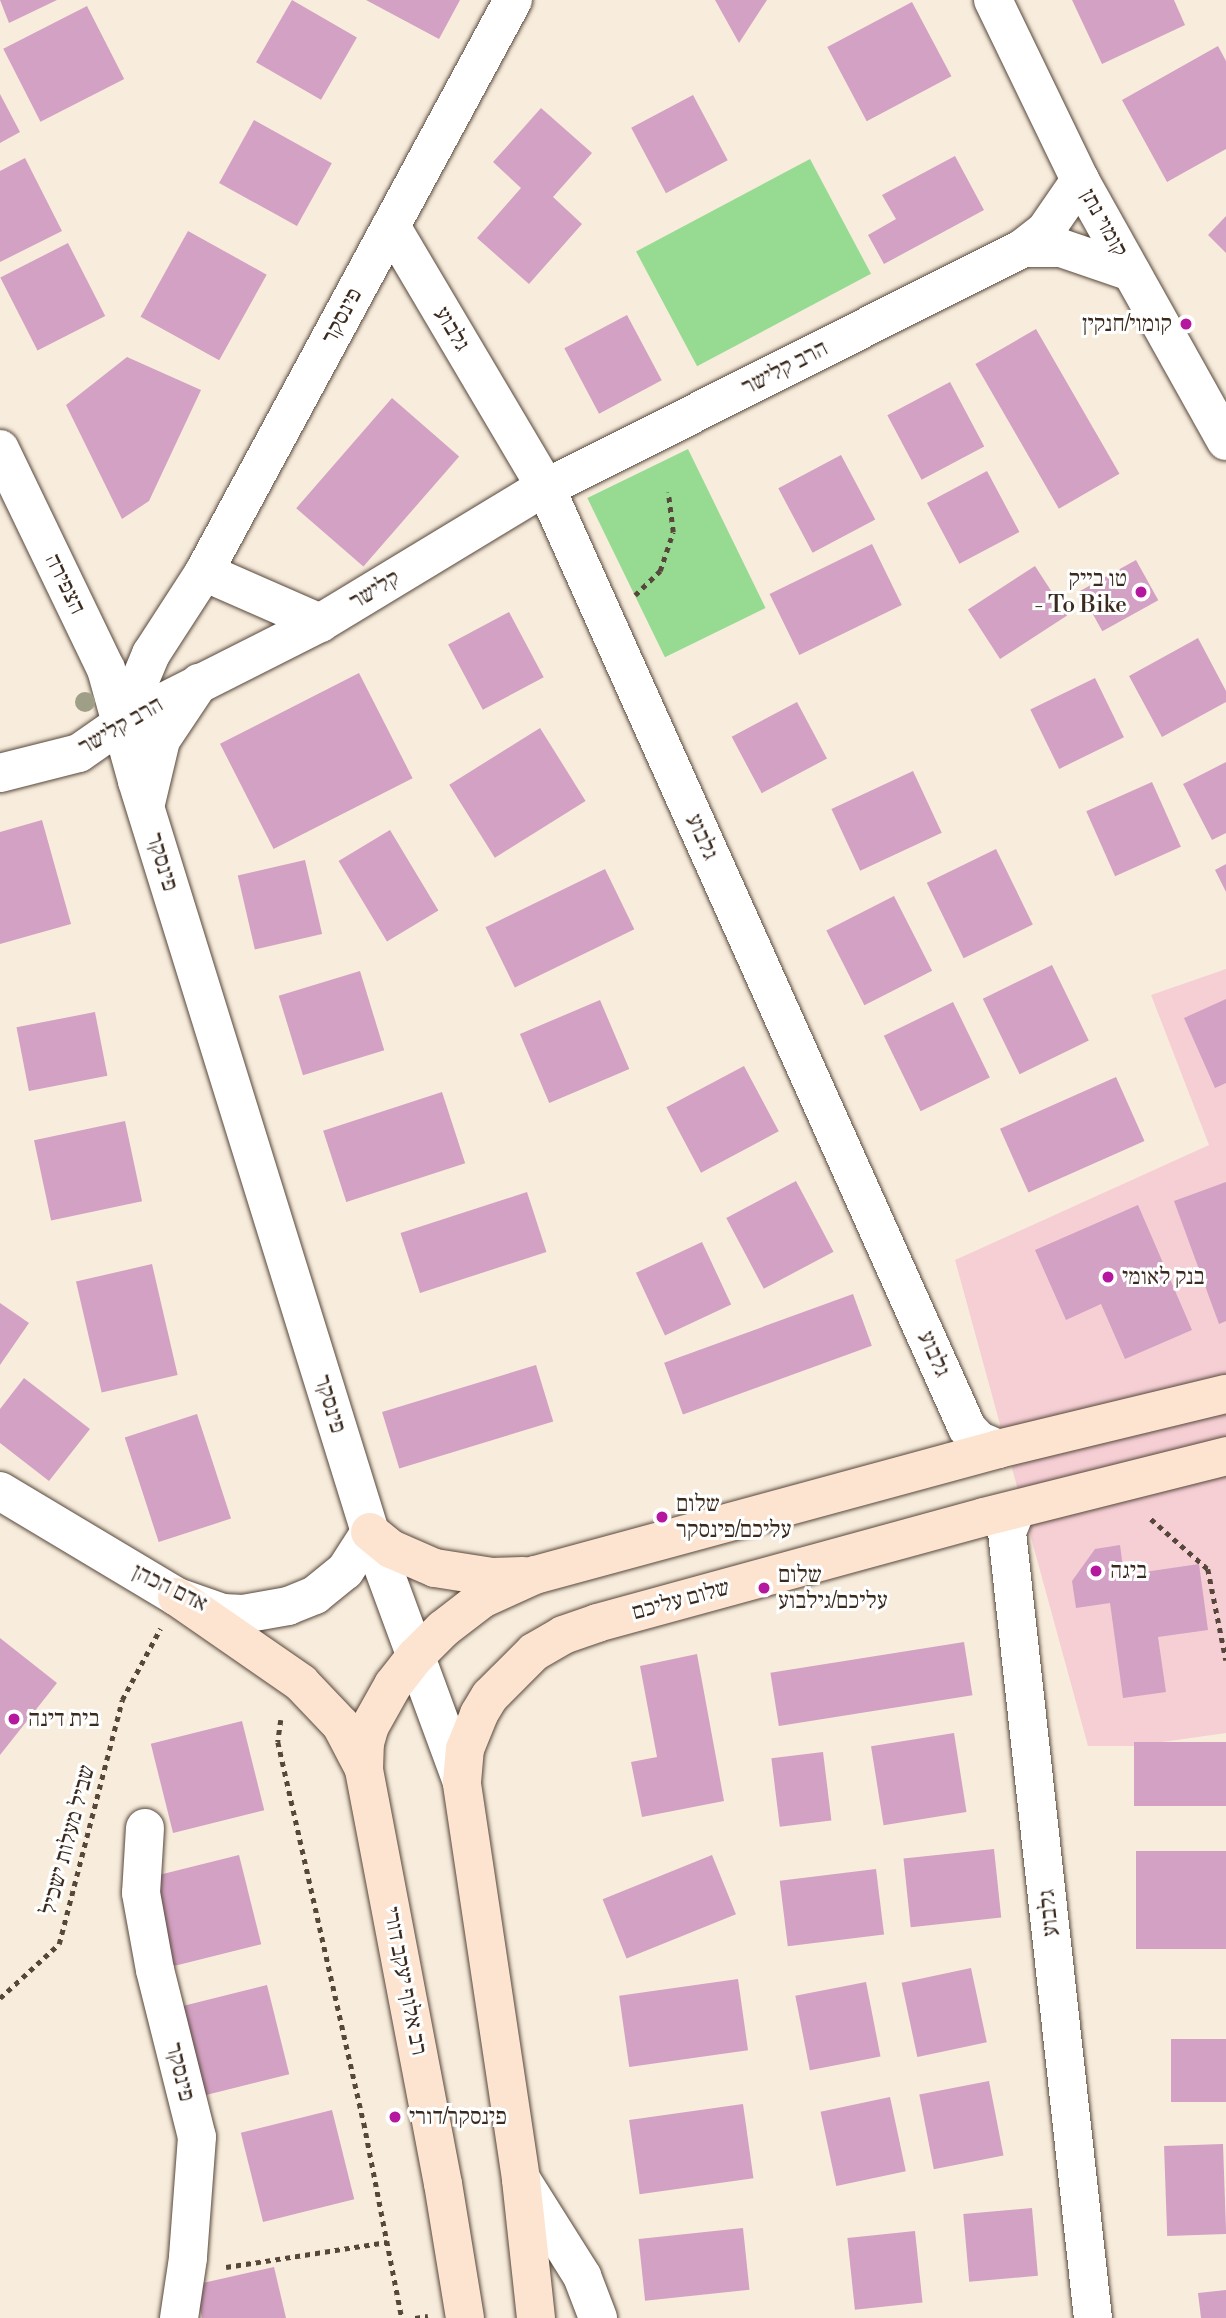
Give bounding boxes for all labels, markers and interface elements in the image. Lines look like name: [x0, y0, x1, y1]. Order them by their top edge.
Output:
street label: קומוי נתן: [1074, 184, 1134, 262]
street label: פינסקר: [316, 283, 368, 349]
street label: גלבוע: [428, 302, 476, 356]
place label: קומוי/חנקין: [1082, 310, 1172, 338]
marker: קומוי/חנקין: [1178, 316, 1194, 332]
street label: הרב קלישר: [737, 335, 833, 401]
street label: הצפירה: [39, 549, 91, 619]
street label: קלישר: [345, 564, 405, 616]
place label: טו בייק - To Bike: [1034, 565, 1127, 619]
marker: טו בייק - To Bike: [1133, 584, 1149, 600]
street label: הרב קלישר: [74, 691, 168, 761]
street label: גלבוע: [680, 810, 724, 864]
street label: פינסקר: [140, 830, 184, 894]
place label: בנק לאומי: [1122, 1263, 1205, 1291]
marker: בנק לאומי: [1100, 1269, 1116, 1285]
street label: גלבוע: [912, 1327, 956, 1381]
street label: פינסקר: [308, 1372, 352, 1436]
place label: שלום עליכם/פינסקר: [676, 1490, 791, 1544]
marker: שלום עליכם/פינסקר: [654, 1509, 670, 1525]
place label: ביגה: [1110, 1557, 1147, 1585]
street label: אדם הכהן: [128, 1558, 212, 1618]
place label: שלום עליכם/גילבוע: [778, 1561, 888, 1615]
marker: ביגה: [1088, 1563, 1104, 1579]
street label: שלום עליכם: [629, 1574, 733, 1626]
marker: שלום עליכם/גילבוע: [756, 1580, 772, 1596]
place label: בית דינה: [28, 1705, 99, 1733]
marker: בית דינה: [6, 1711, 22, 1727]
street label: שביל מעלות ישכיל: [35, 1762, 101, 1918]
street label: גלבוע: [1033, 1888, 1065, 1938]
street label: רב אלוף יעקב דורי: [377, 1904, 433, 2058]
street label: פינסקר: [159, 2040, 201, 2104]
place label: פינסקר/דורי: [409, 2103, 507, 2131]
marker: פינסקר/דורי: [387, 2109, 403, 2125]

